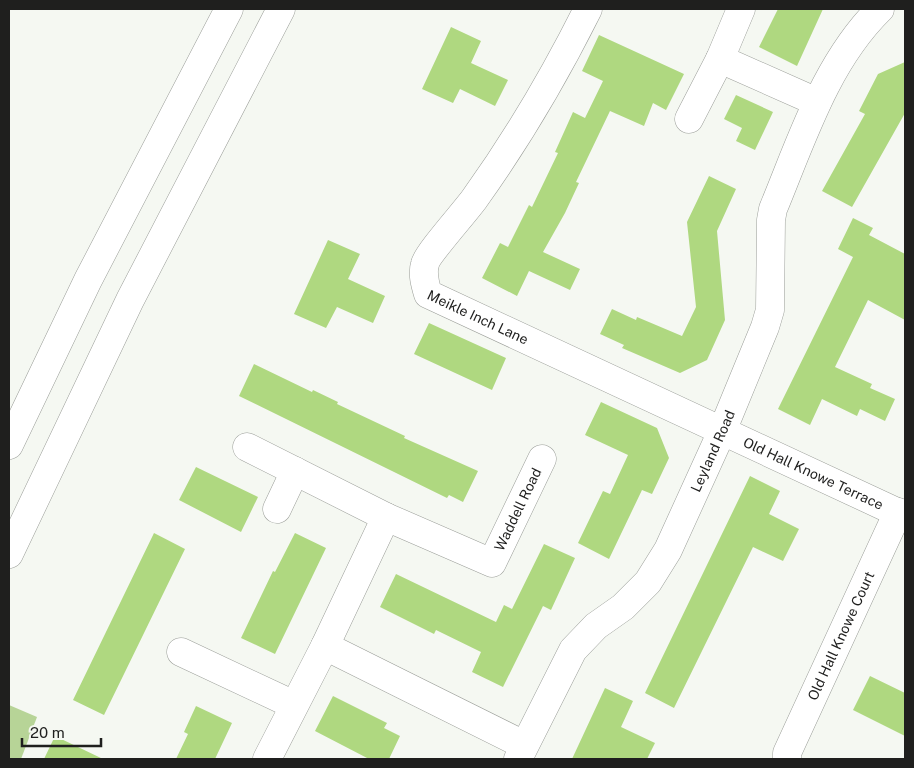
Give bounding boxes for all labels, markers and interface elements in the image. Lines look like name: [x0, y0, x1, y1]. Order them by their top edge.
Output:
street label: Meikle Inch Lane: [425, 287, 531, 348]
street label: Leyland Road: [687, 408, 738, 495]
street label: Old Hall Knowe Terrace: [741, 434, 886, 513]
street label: Waddell Road: [491, 465, 544, 553]
street label: Old Hall Knowe Court: [804, 569, 878, 703]
scale bar: [22, 716, 101, 748]
text: 20 m: [30, 724, 65, 741]

